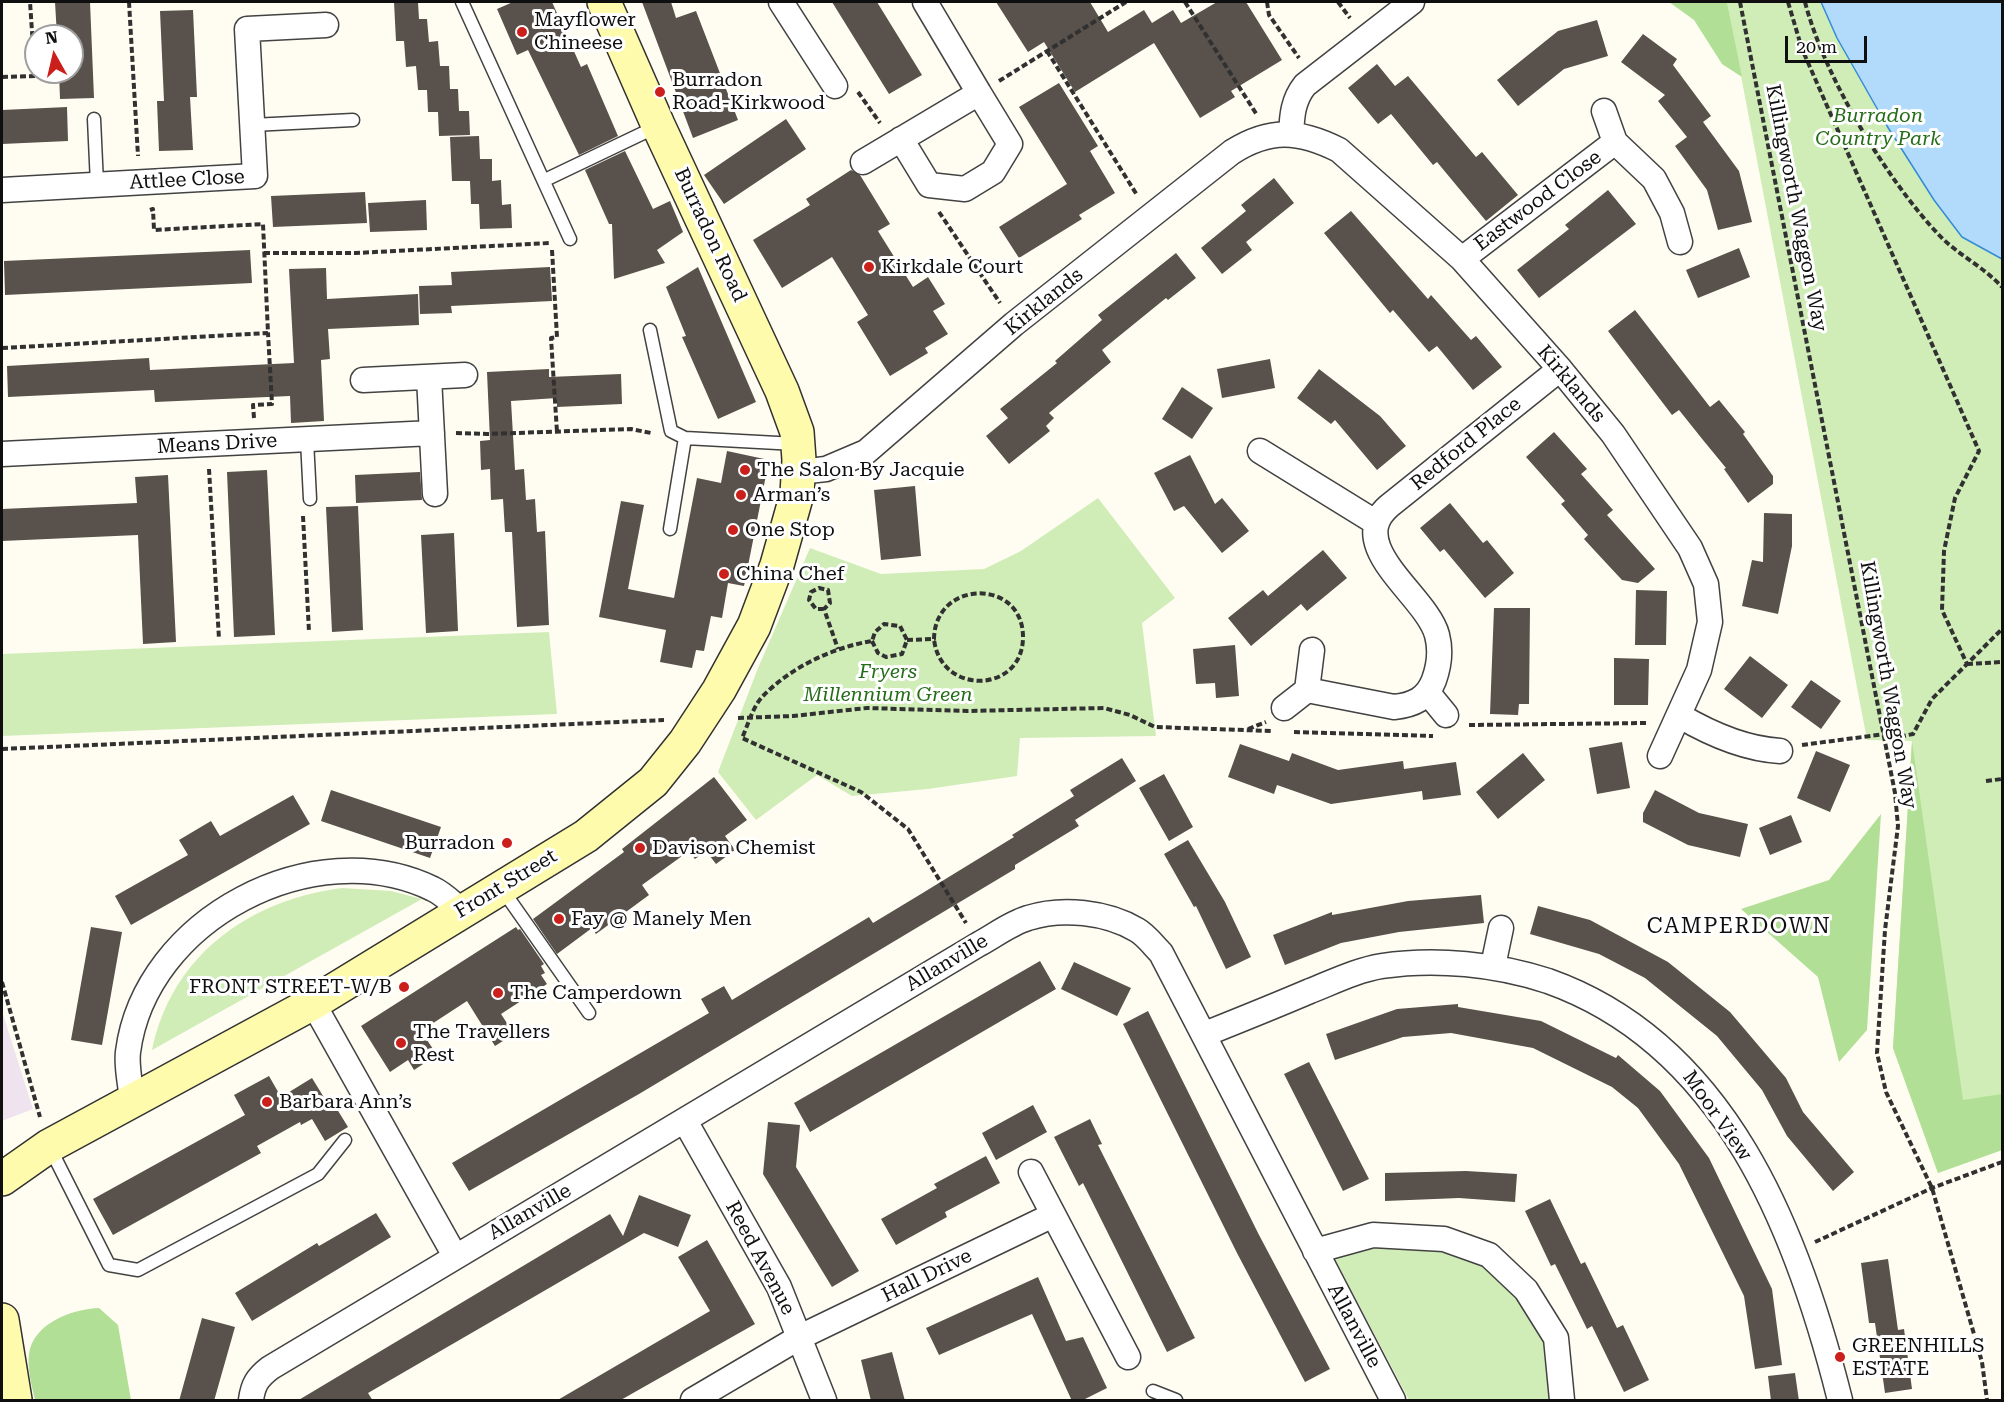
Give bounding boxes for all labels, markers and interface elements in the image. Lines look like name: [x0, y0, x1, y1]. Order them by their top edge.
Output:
place label: Mayflower Chineese: [534, 8, 636, 55]
north arrow: [24, 24, 84, 84]
scale bar: [1788, 24, 1870, 62]
marker: Mayflower Chineese: [515, 25, 529, 39]
text: N: [44, 27, 59, 48]
text: 20 m: [1796, 36, 1837, 57]
place label: Burradon Road-Kirkwood: [672, 68, 825, 115]
street label: Killingworth Waggon Way: [1760, 82, 1832, 334]
marker: Burradon Road-Kirkwood: [653, 85, 667, 99]
park label: Burradon Country Park: [1815, 104, 1941, 151]
street label: Eastwood Close: [1470, 145, 1606, 257]
street label: Burradon Road: [669, 164, 751, 306]
street label: Attlee Close: [129, 165, 245, 195]
place label: Kirkdale Court: [881, 255, 1023, 279]
marker: Kirkdale Court: [862, 260, 876, 274]
street label: Kirklands: [1000, 263, 1088, 341]
street label: Kirklands: [1532, 340, 1610, 428]
street label: Redford Place: [1406, 392, 1526, 496]
street label: Means Drive: [156, 429, 278, 459]
place label: The Salon By Jacquie: [757, 458, 964, 482]
marker: The Salon By Jacquie: [738, 463, 752, 477]
place label: Arman’s: [753, 483, 830, 507]
marker: Arman’s: [734, 488, 748, 502]
place label: One Stop: [745, 518, 835, 542]
marker: One Stop: [726, 523, 740, 537]
street label: Killingworth Waggon Way: [1854, 559, 1922, 811]
place label: China Chef: [736, 562, 844, 586]
marker: China Chef: [717, 567, 731, 581]
park label: Fryers Millennium Green: [803, 660, 973, 707]
place label: Burradon: [404, 831, 495, 855]
marker: Burradon: [500, 836, 514, 850]
place label: Davison Chemist: [652, 836, 815, 860]
marker: Davison Chemist: [633, 841, 647, 855]
street label: Front Street: [451, 844, 561, 924]
place label: Fay @ Manely Men: [571, 907, 752, 931]
marker: Fay @ Manely Men: [552, 912, 566, 926]
district label: CAMPERDOWN: [1647, 914, 1831, 940]
street label: Allanville: [902, 929, 992, 997]
place label: FRONT STREET-W/B: [189, 975, 392, 999]
marker: FRONT STREET-W/B: [397, 980, 411, 994]
place label: The Camperdown: [510, 981, 682, 1005]
marker: The Camperdown: [491, 986, 505, 1000]
place label: The Travellers Rest: [413, 1020, 550, 1067]
marker: The Travellers Rest: [394, 1036, 408, 1050]
street label: Moor View: [1677, 1066, 1757, 1166]
place label: Barbara Ann’s: [279, 1090, 412, 1114]
marker: Barbara Ann’s: [260, 1095, 274, 1109]
street label: Allanville: [484, 1179, 576, 1245]
street label: Reed Avenue: [720, 1197, 800, 1319]
street label: Hall Drive: [878, 1244, 976, 1308]
street label: Allanville: [1322, 1280, 1386, 1372]
place label: GREENHILLS ESTATE: [1852, 1334, 1984, 1381]
marker: GREENHILLS ESTATE: [1833, 1350, 1847, 1364]

